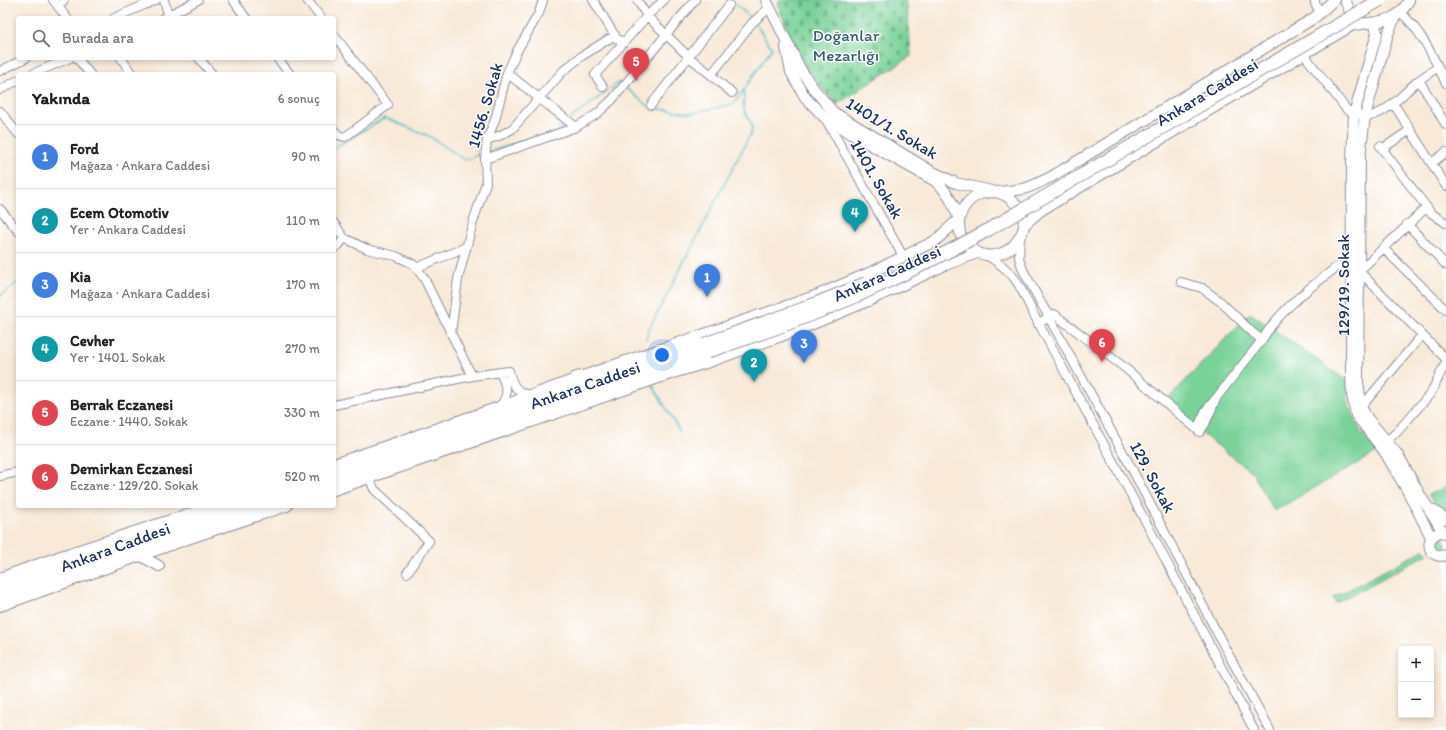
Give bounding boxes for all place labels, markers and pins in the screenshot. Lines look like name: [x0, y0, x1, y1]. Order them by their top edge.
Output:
pin: 5: [623, 48, 649, 81]
pin: 4: [842, 199, 868, 232]
pin: 1: [694, 264, 720, 297]
pin: 6: [1089, 329, 1115, 362]
pin: 3: [791, 330, 817, 363]
pin: 2: [741, 349, 767, 382]

